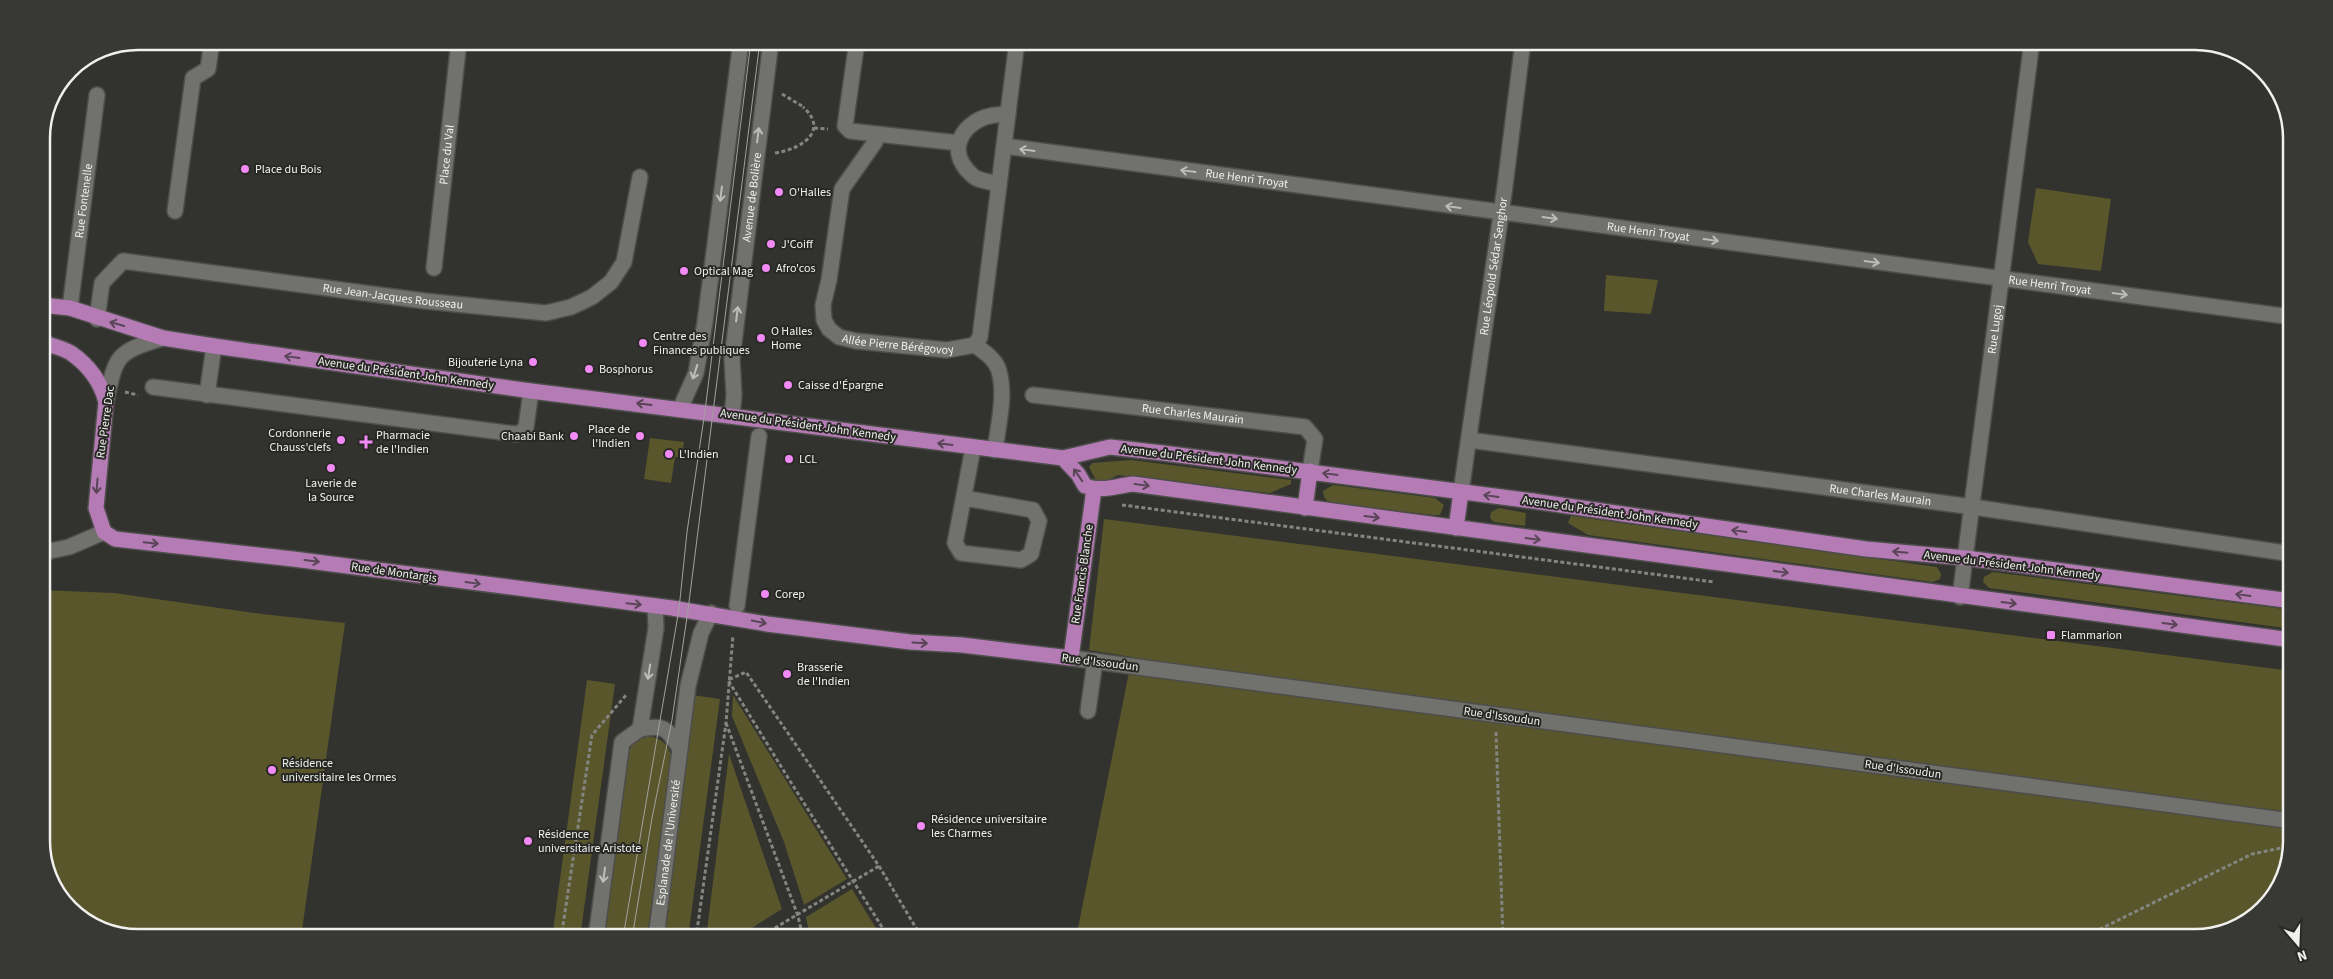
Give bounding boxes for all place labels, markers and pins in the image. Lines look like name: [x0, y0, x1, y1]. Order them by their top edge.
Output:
place label: Place du Bois: [255, 161, 322, 178]
marker: Place du Bois: [239, 163, 251, 175]
place label: O'Halles: [789, 184, 831, 201]
marker: O'Halles: [773, 186, 785, 198]
place label: J'Coiff: [781, 236, 814, 253]
marker: J'Coiff: [765, 238, 777, 250]
place label: Afro'cos: [776, 260, 815, 277]
marker: Afro'cos: [760, 262, 772, 274]
place label: Optical Mag: [694, 263, 753, 280]
marker: Optical Mag: [678, 265, 690, 277]
place label: O Halles Home: [771, 323, 812, 354]
place label: Centre des Finances publiques: [653, 328, 750, 359]
marker: O Halles Home: [755, 332, 767, 344]
marker: Centre des Finances publiques: [637, 337, 649, 349]
place label: Bijouterie Lyna: [448, 354, 523, 371]
marker: Bijouterie Lyna: [527, 356, 539, 368]
place label: Bosphorus: [599, 361, 653, 378]
marker: Bosphorus: [583, 363, 595, 375]
place label: Caisse d'Épargne: [798, 377, 883, 394]
marker: Caisse d'Épargne: [782, 379, 794, 391]
place label: Place de l'Indien: [588, 421, 630, 452]
place label: Cordonnerie Chauss'clefs: [268, 425, 331, 456]
place label: Pharmacie de l'Indien: [376, 427, 430, 458]
place label: Chaabi Bank: [501, 428, 564, 445]
marker: Chaabi Bank: [568, 430, 580, 442]
marker: Place de l'Indien: [634, 430, 646, 442]
marker: Cordonnerie Chauss'clefs: [335, 434, 347, 446]
marker: Pharmacie de l'Indien: [360, 436, 372, 448]
place label: L'Indien: [679, 446, 719, 463]
marker: L'Indien: [663, 448, 675, 460]
place label: LCL: [799, 451, 817, 468]
marker: LCL: [783, 453, 795, 465]
marker: Laverie de la Source: [325, 462, 337, 474]
place label: Laverie de la Source: [305, 475, 357, 506]
place label: Corep: [775, 586, 805, 603]
marker: Corep: [759, 588, 771, 600]
place label: Flammarion: [2061, 627, 2122, 644]
marker: Flammarion: [2045, 629, 2057, 641]
place label: Brasserie de l'Indien: [797, 659, 850, 690]
marker: Brasserie de l'Indien: [781, 668, 793, 680]
place label: Résidence universitaire les Ormes: [282, 755, 396, 786]
marker: Résidence universitaire les Ormes: [266, 764, 278, 776]
place label: Résidence universitaire les Charmes: [931, 811, 1047, 842]
marker: Résidence universitaire les Charmes: [915, 820, 927, 832]
place label: Résidence universitaire Aristote: [538, 826, 641, 857]
marker: Résidence universitaire Aristote: [522, 835, 534, 847]

